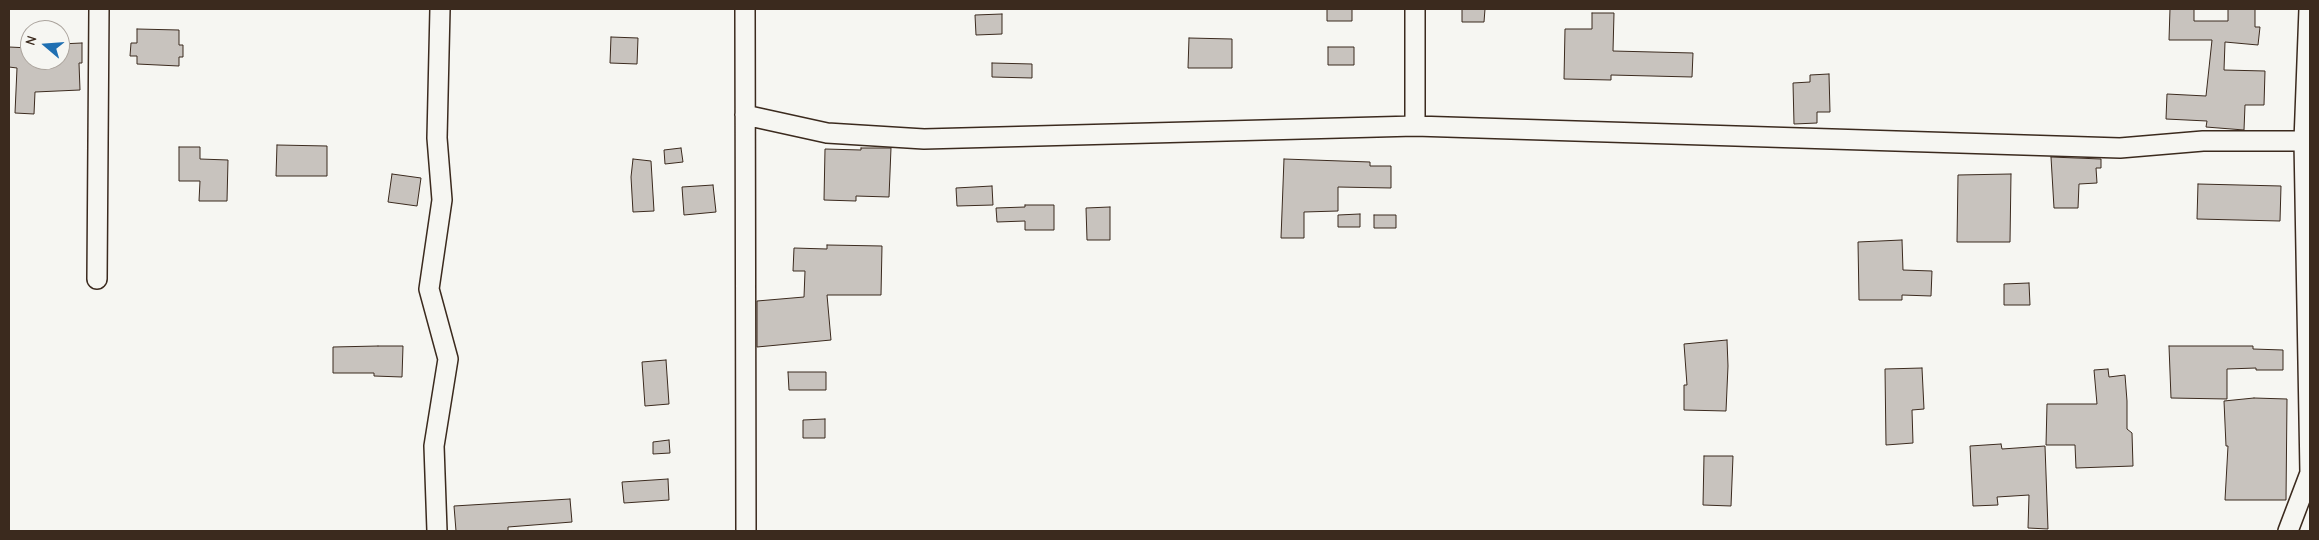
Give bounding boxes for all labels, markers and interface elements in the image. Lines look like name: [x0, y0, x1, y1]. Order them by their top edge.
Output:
north arrow: [20, 20, 70, 70]
text: N: [22, 34, 41, 47]

